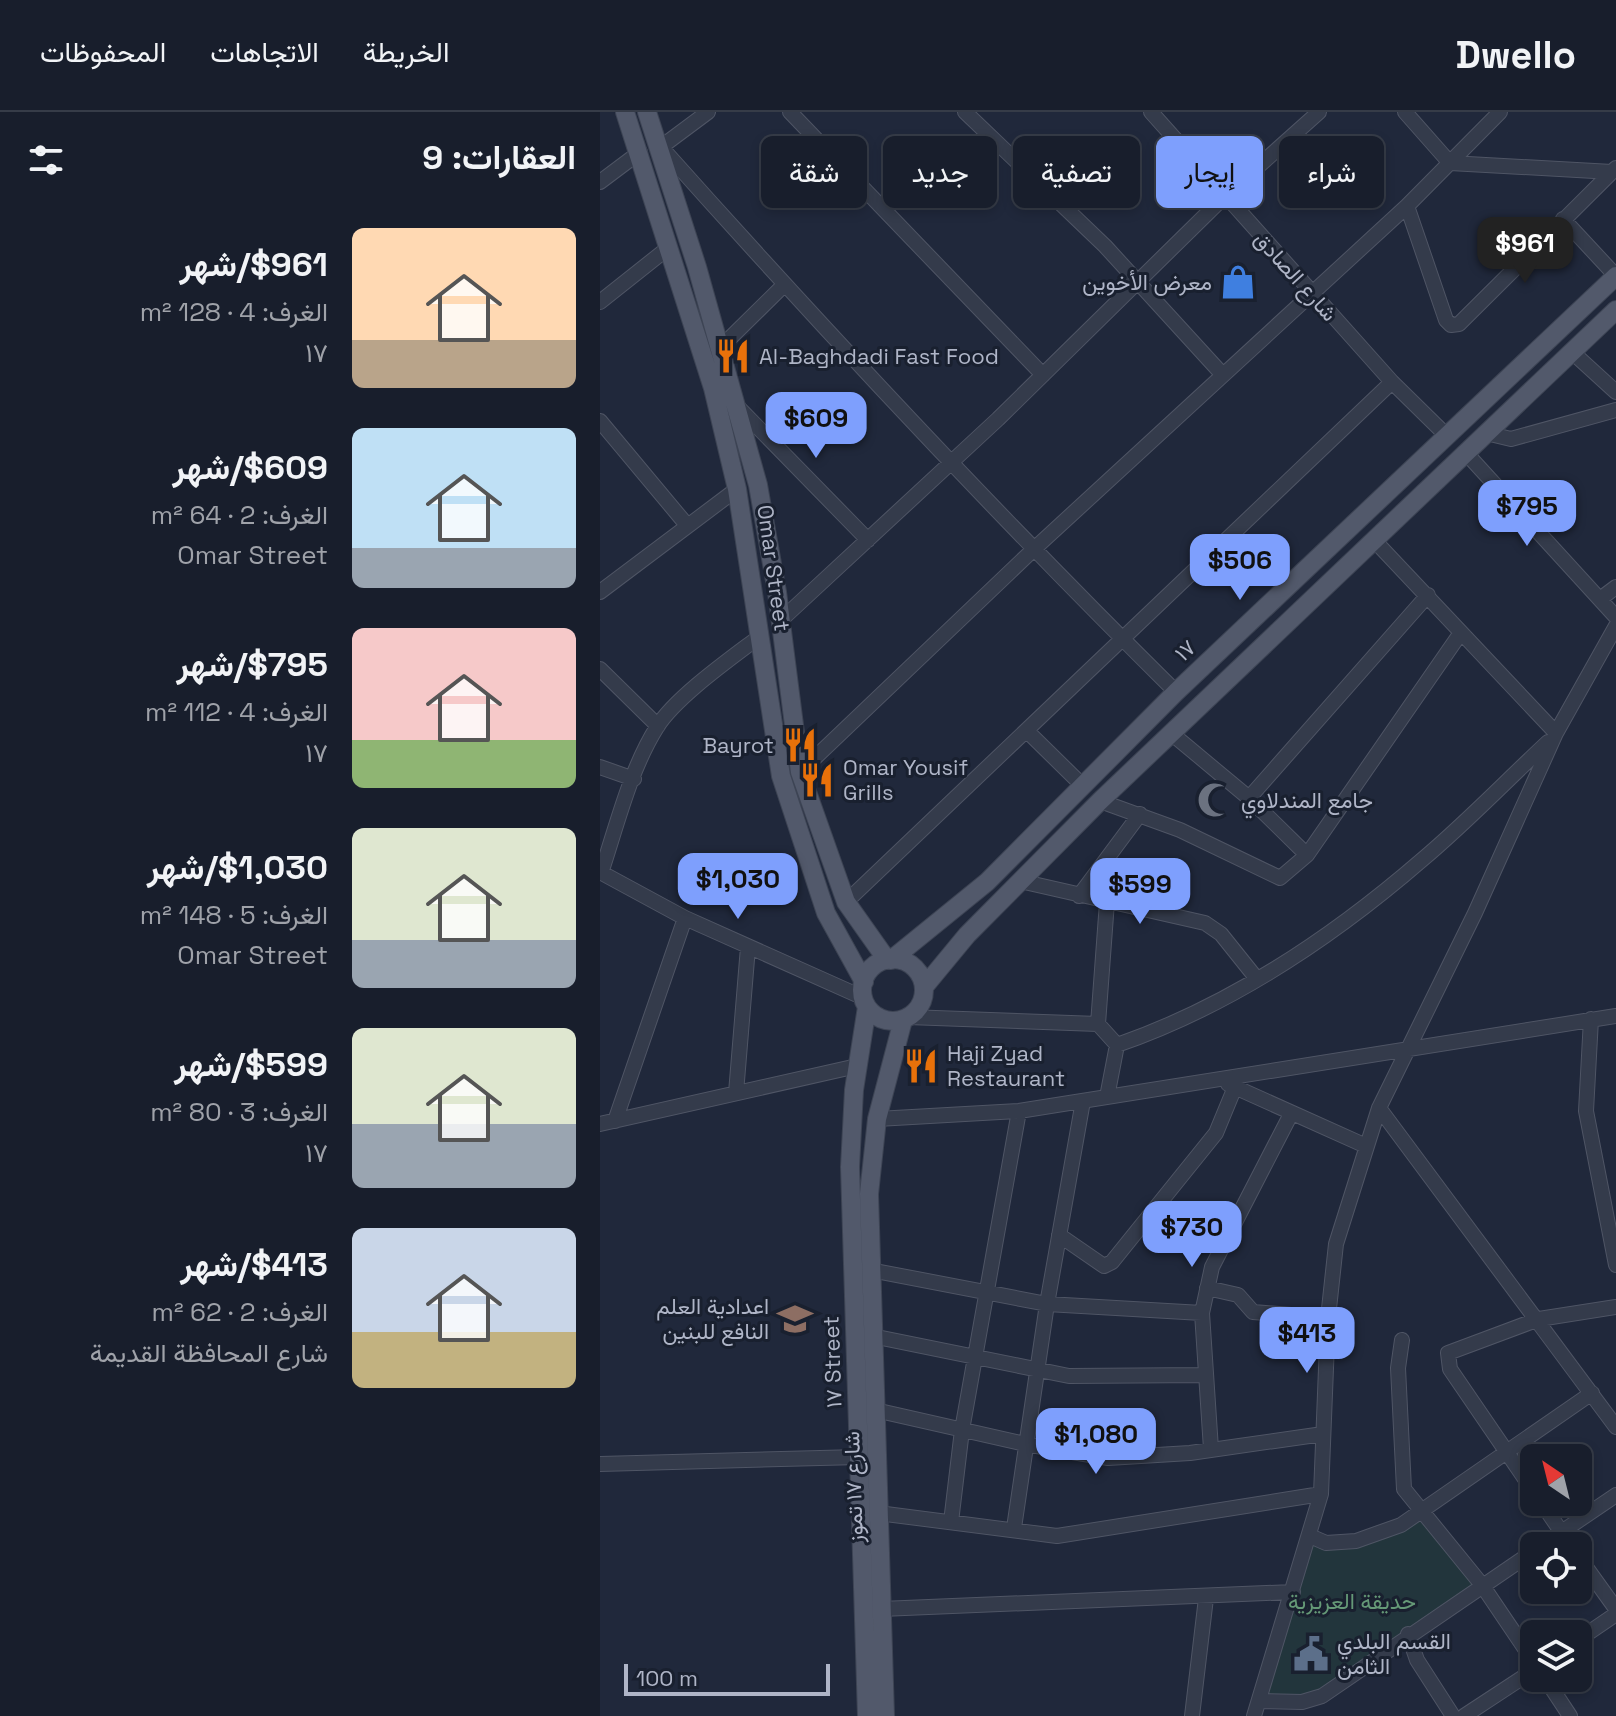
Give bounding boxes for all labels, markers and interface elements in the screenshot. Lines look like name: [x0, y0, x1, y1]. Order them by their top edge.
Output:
text: Dwello: [1456, 31, 1576, 79]
text: المحفوظات: [40, 34, 166, 70]
text: الاتجاهات: [210, 34, 319, 70]
text: الخريطة: [363, 34, 449, 70]
text: العقارات: 9: [422, 136, 576, 179]
chip: شقة: [761, 136, 867, 208]
chip: جديد: [883, 136, 997, 208]
chip: تصفية: [1013, 136, 1140, 208]
chip: إيجار: [1156, 136, 1263, 208]
chip: شراء: [1279, 136, 1384, 208]
icon: filters: [24, 138, 68, 182]
pin: $961: [1478, 217, 1572, 285]
street label: شارع الصادق: [1247, 225, 1344, 328]
text: $961: [1495, 226, 1555, 260]
text: $961/شهر: [179, 243, 328, 286]
icon: home: [416, 260, 512, 356]
shop icon: معرض الأخوين: [1219, 263, 1257, 301]
place label: معرض الأخوين: [1082, 268, 1212, 296]
text: الغرف: 4 · 128 m²: [140, 295, 328, 329]
text: ١٧: [305, 336, 328, 370]
restaurant icon: Al-Baghdadi Fast Food: [714, 337, 752, 375]
place label: Al-Baghdadi Fast Food: [759, 342, 999, 370]
pin: $609: [769, 392, 863, 460]
text: $609: [784, 401, 848, 435]
text: $609/شهر: [173, 446, 328, 489]
icon: home: [416, 460, 512, 556]
pin: $795: [1480, 480, 1574, 548]
text: $795: [1496, 489, 1558, 523]
text: الغرف: 2 · 64 m²: [151, 498, 328, 532]
street label: Omar Street: [751, 503, 797, 633]
pin: $506: [1193, 534, 1287, 602]
text: Omar Street: [177, 538, 328, 572]
text: $506: [1208, 543, 1272, 577]
street label: ١٧: [1168, 633, 1202, 667]
text: $795/شهر: [176, 643, 328, 686]
icon: home: [416, 660, 512, 756]
text: الغرف: 4 · 112 m²: [145, 695, 328, 729]
restaurant icon: Bayrot: [781, 726, 819, 764]
place label: Bayrot: [702, 731, 774, 759]
text: ١٧: [305, 736, 328, 770]
place label: Omar Yousif Grills: [843, 753, 969, 806]
restaurant icon: Omar Yousif Grills: [798, 761, 836, 799]
mosque icon: جامع المندلاوي: [1196, 781, 1234, 819]
place label: جامع المندلاوي: [1241, 786, 1373, 819]
text: $1,030/شهر: [147, 846, 328, 889]
pin: $1,030: [673, 853, 803, 921]
pin: $599: [1093, 858, 1187, 926]
icon: home: [416, 860, 512, 956]
text: $1,030: [696, 862, 780, 896]
text: $599: [1108, 867, 1172, 901]
text: الغرف: 5 · 148 m²: [140, 898, 328, 932]
text: Omar Street: [177, 938, 328, 972]
place label: Haji Zyad Restaurant: [947, 1039, 1065, 1092]
text: $599/شهر: [174, 1043, 328, 1086]
restaurant icon: Haji Zyad Restaurant: [902, 1047, 940, 1085]
icon: home: [416, 1060, 512, 1156]
text: الغرف: 3 · 80 m²: [150, 1095, 328, 1129]
text: ١٧: [305, 1136, 328, 1170]
pin: $730: [1145, 1201, 1239, 1269]
text: $730: [1161, 1210, 1223, 1244]
text: $413/شهر: [180, 1243, 328, 1286]
icon: home: [416, 1260, 512, 1356]
place label: اعدادية العلم النافع للبنين: [656, 1292, 769, 1346]
text: الغرف: 2 · 62 m²: [152, 1295, 328, 1329]
school or university icon: اعدادية العلم النافع للبنين: [776, 1300, 814, 1338]
pin: $413: [1260, 1307, 1354, 1375]
street label: ١٧ Street: [816, 1315, 848, 1409]
text: $413: [1278, 1316, 1336, 1350]
text: شارع المحافظة القديمة: [90, 1336, 328, 1370]
pin: $1,080: [1031, 1408, 1161, 1476]
text: $1,080: [1054, 1417, 1138, 1451]
street label: شارع ١٧ تموز: [837, 1431, 870, 1544]
north arrow: [1520, 1444, 1592, 1516]
map controls: [1520, 1444, 1592, 1692]
button: locate: [1520, 1532, 1592, 1604]
park label: حديقة العزيزية: [1288, 1587, 1416, 1615]
button: layers: [1520, 1620, 1592, 1692]
place label: القسم البلدي الثامن: [1337, 1627, 1451, 1680]
public building icon: القسم البلدي الثامن: [1292, 1635, 1330, 1673]
scale bar: [624, 1660, 830, 1696]
text: 100 m: [636, 1664, 698, 1692]

